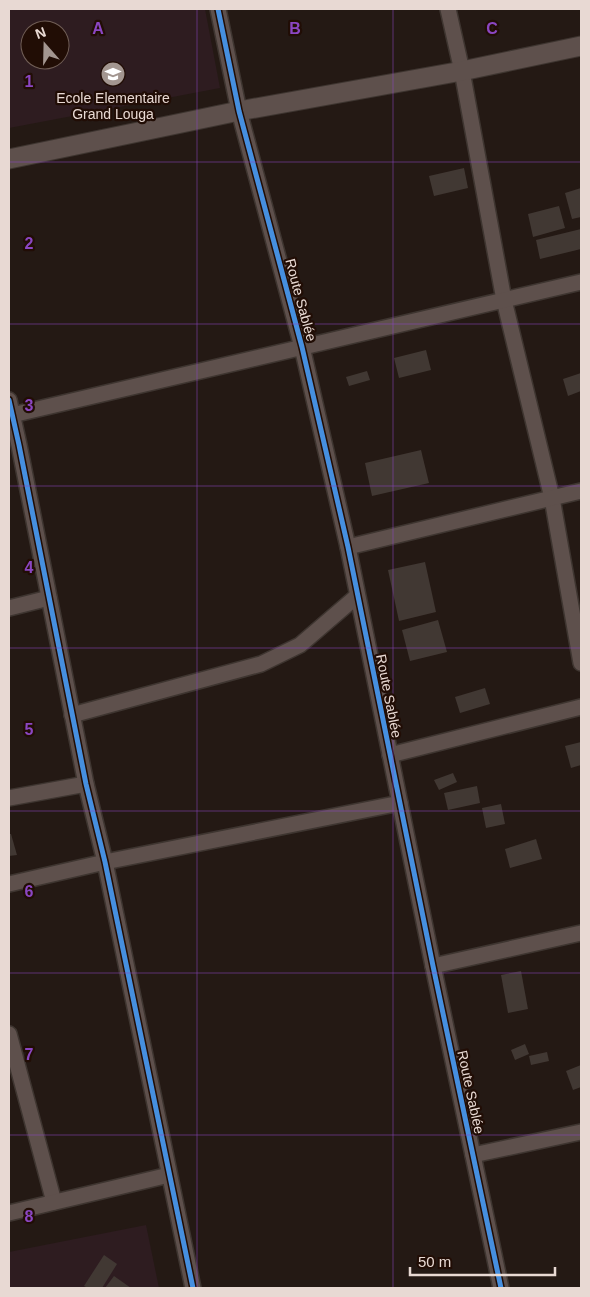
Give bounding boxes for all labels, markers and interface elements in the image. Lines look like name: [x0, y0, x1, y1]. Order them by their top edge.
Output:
north arrow: [20, 20, 70, 70]
text: A: [92, 20, 104, 37]
text: B: [289, 20, 301, 37]
text: C: [486, 20, 498, 37]
text: N: [33, 24, 48, 42]
school or university icon: Ecole Elementaire Grand Louga: [100, 61, 126, 87]
text: 1: [25, 73, 34, 90]
place label: Ecole Elementaire Grand Louga: [56, 90, 170, 122]
text: 2: [25, 235, 34, 252]
street label: Route Sablée: [282, 257, 320, 343]
text: 3: [25, 397, 34, 414]
text: 4: [25, 559, 34, 576]
street label: Route Sablée: [373, 653, 405, 739]
text: 5: [25, 721, 34, 738]
text: 6: [25, 883, 34, 900]
text: 7: [25, 1046, 34, 1063]
street label: Route Sablée: [454, 1049, 488, 1135]
text: 8: [25, 1208, 34, 1225]
scale bar: [410, 1244, 555, 1276]
text: 50 m: [418, 1253, 451, 1270]

